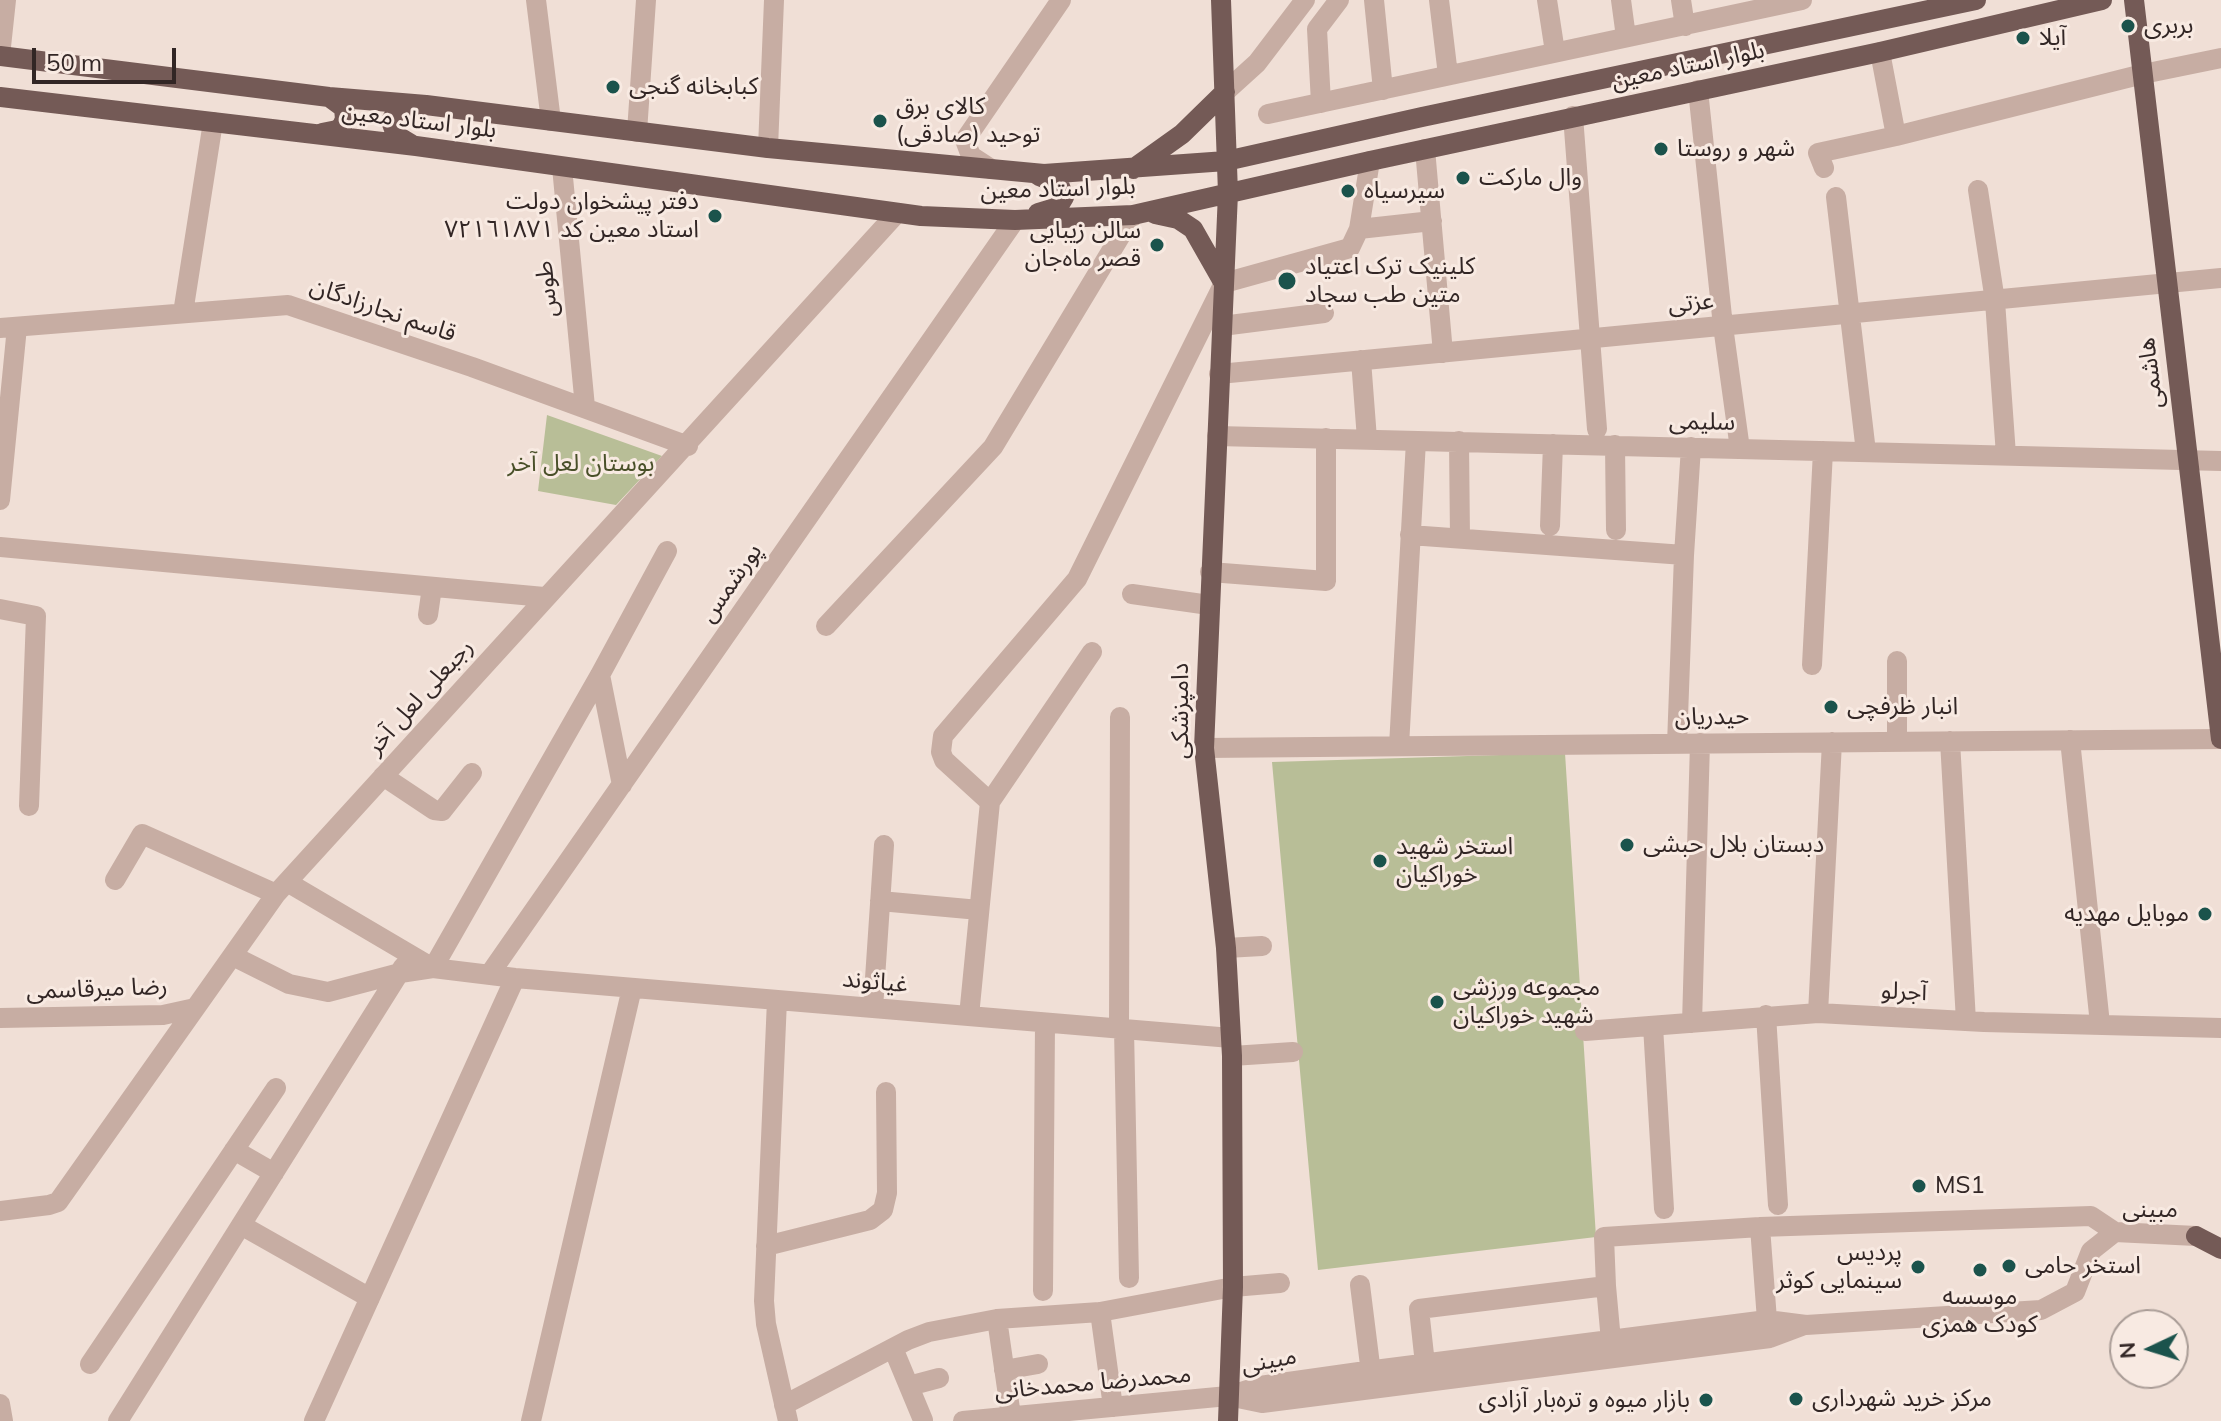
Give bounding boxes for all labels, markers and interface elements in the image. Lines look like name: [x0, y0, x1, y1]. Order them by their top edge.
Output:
place label: بربری: [2144, 12, 2193, 40]
marker: بربری: [2119, 17, 2137, 35]
place label: آیلا: [2039, 24, 2066, 52]
marker: آیلا: [2014, 29, 2032, 47]
scale bar: [36, 32, 180, 82]
street label: بلوار استاد معین: [1609, 36, 1767, 96]
text: 50 m: [46, 47, 102, 77]
place label: کبابخانه گنجی: [629, 73, 758, 101]
marker: کبابخانه گنجی: [604, 78, 622, 96]
place label: کالای برق توحید (صادقی): [896, 93, 1040, 149]
street label: بلوار استاد معین: [340, 97, 498, 145]
marker: کالای برق توحید (صادقی): [871, 112, 889, 130]
place label: شهر و روستا: [1677, 135, 1795, 163]
marker: شهر و روستا: [1652, 140, 1670, 158]
place label: وال مارکت: [1479, 164, 1582, 192]
marker: وال مارکت: [1454, 169, 1472, 187]
street label: بلوار استاد معین: [980, 172, 1136, 206]
place label: سیرسیاه: [1364, 177, 1445, 205]
marker: سیرسیاه: [1339, 182, 1357, 200]
place label: دفتر پيشخوان دولت استاد معين كد ٧٢١٦١٨٧١: [444, 188, 699, 244]
marker: دفتر پيشخوان دولت استاد معين كد ٧٢١٦١٨٧١: [706, 207, 724, 225]
place label: سالن زیبایی قصر ماه‌جان: [1025, 217, 1141, 273]
marker: سالن زیبایی قصر ماه‌جان: [1148, 236, 1166, 254]
place label: کلینیک ترک اعتیاد متین طب سجاد: [1305, 253, 1475, 309]
street label: طوس: [530, 259, 564, 319]
marker: کلینیک ترک اعتیاد متین طب سجاد: [1276, 270, 1298, 292]
street label: قاسم نجارزادگان: [306, 272, 460, 348]
street label: عزتی: [1667, 287, 1715, 319]
street label: هاشمی: [2132, 336, 2170, 410]
street label: سلیمی: [1669, 407, 1735, 437]
park label: بوستان لعل آخر: [507, 450, 655, 478]
street label: پورشمس: [693, 538, 769, 628]
street label: رجبعلی لعل آخر: [361, 633, 479, 761]
street label: دامپزشکی: [1167, 663, 1195, 759]
place label: انبار ظرفچی: [1847, 693, 1958, 721]
marker: انبار ظرفچی: [1822, 698, 1840, 716]
street label: حیدریان: [1674, 702, 1750, 732]
place label: دبستان بلال حبشی: [1643, 831, 1824, 859]
place label: استخر شهید خوراکیان: [1396, 833, 1513, 889]
marker: دبستان بلال حبشی: [1618, 836, 1636, 854]
marker: استخر شهید خوراکیان: [1371, 852, 1389, 870]
place label: موبایل مهدیه: [2064, 900, 2189, 928]
marker: موبایل مهدیه: [2196, 905, 2214, 923]
street label: غیاثوند: [841, 965, 909, 999]
street label: رضا میرقاسمی: [26, 972, 168, 1006]
place label: مجموعه ورزشی شهید خوراکیان: [1453, 974, 1600, 1030]
street label: آجرلو: [1880, 976, 1928, 1008]
marker: مجموعه ورزشی شهید خوراکیان: [1428, 993, 1446, 1011]
place label: MS1: [1935, 1172, 1985, 1200]
marker: MS1: [1910, 1177, 1928, 1195]
street label: مبینی: [2122, 1196, 2178, 1224]
place label: پردیس سینمایی کوثر: [1776, 1239, 1902, 1295]
place label: استخر حامی: [2025, 1252, 2141, 1280]
marker: استخر حامی: [2000, 1257, 2018, 1275]
marker: پردیس سینمایی کوثر: [1909, 1258, 1927, 1276]
marker: موسسه کودک همزی: [1971, 1261, 1989, 1279]
place label: موسسه کودک همزی: [1922, 1283, 2038, 1339]
north arrow: [2109, 1309, 2189, 1389]
text: N: [2113, 1341, 2142, 1360]
street label: مبینی: [1239, 1342, 1299, 1380]
street label: محمدرضا محمدخانی: [993, 1360, 1193, 1406]
place label: مرکز خرید شهرداری: [1812, 1385, 1992, 1413]
place label: بازار میوه و تره‌بار آزادی: [1479, 1386, 1690, 1414]
marker: مرکز خرید شهرداری: [1787, 1390, 1805, 1408]
marker: بازار میوه و تره‌بار آزادی: [1697, 1391, 1715, 1409]

